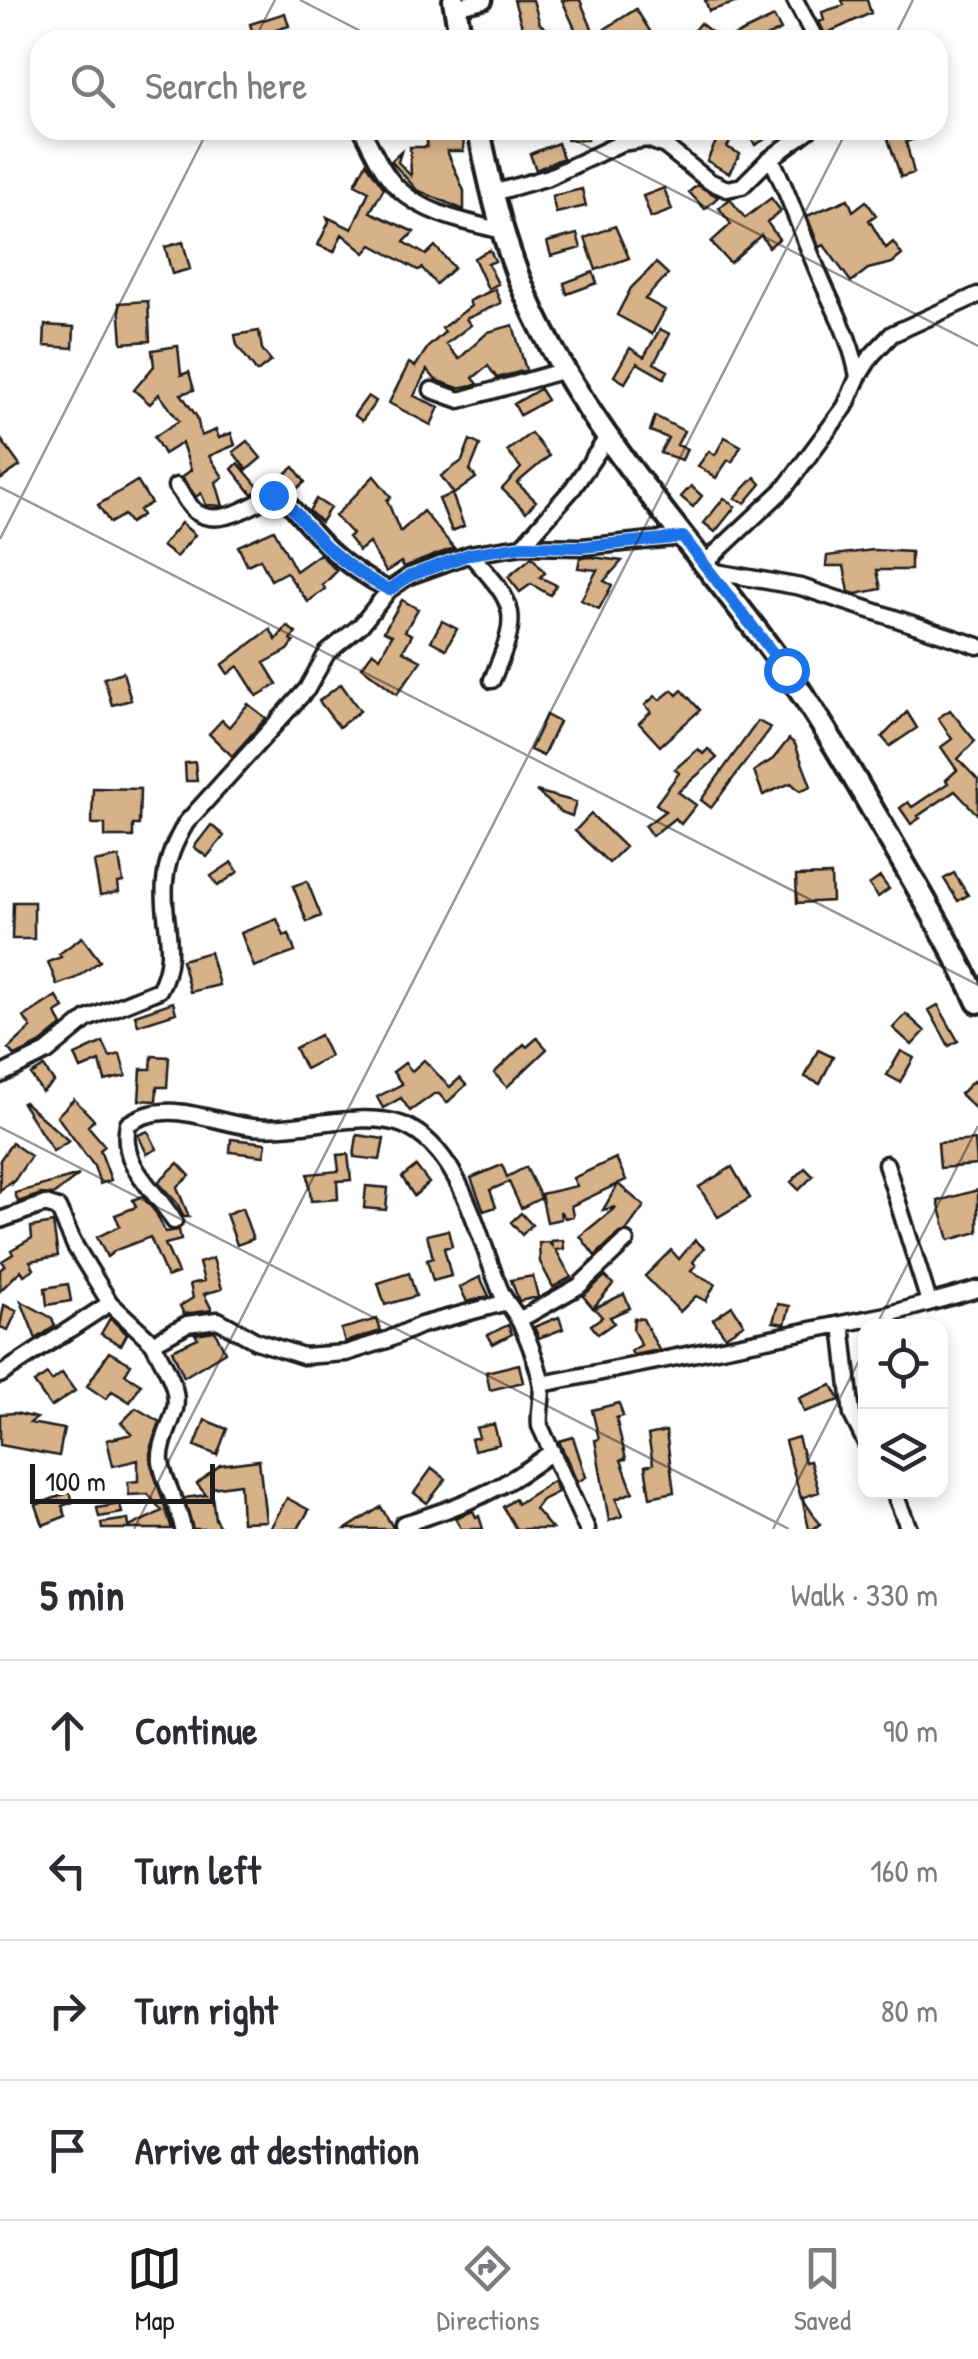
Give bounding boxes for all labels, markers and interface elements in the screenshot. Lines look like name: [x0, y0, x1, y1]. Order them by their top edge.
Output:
search box: [30, 30, 948, 140]
icon: search: [65, 58, 120, 113]
text: Search here: [145, 59, 307, 111]
route end: [251, 473, 297, 519]
route start: [764, 648, 810, 694]
map controls: [858, 1319, 948, 1499]
button: locate: [858, 1319, 948, 1409]
button: layers: [858, 1409, 948, 1499]
scale bar: [30, 1459, 215, 1504]
text: 100 m: [45, 1462, 106, 1500]
text: 5 min: [40, 1566, 124, 1623]
text: Walk · 330 m: [791, 1573, 938, 1616]
icon: ahead: [40, 1703, 95, 1758]
text: Continue: [135, 1704, 257, 1756]
text: 90 m: [883, 1709, 938, 1752]
icon: left: [40, 1843, 95, 1898]
text: Turn left: [135, 1844, 260, 1896]
text: 160 m: [870, 1849, 938, 1892]
icon: right: [40, 1983, 95, 2038]
text: Turn right: [135, 1984, 278, 2036]
text: 80 m: [881, 1989, 938, 2032]
icon: arrive: [40, 2123, 95, 2178]
text: Arrive at destination: [135, 2124, 419, 2176]
tab: Map: [127, 2241, 182, 2339]
tab: Directions: [436, 2241, 539, 2339]
tab: Saved: [794, 2241, 851, 2339]

